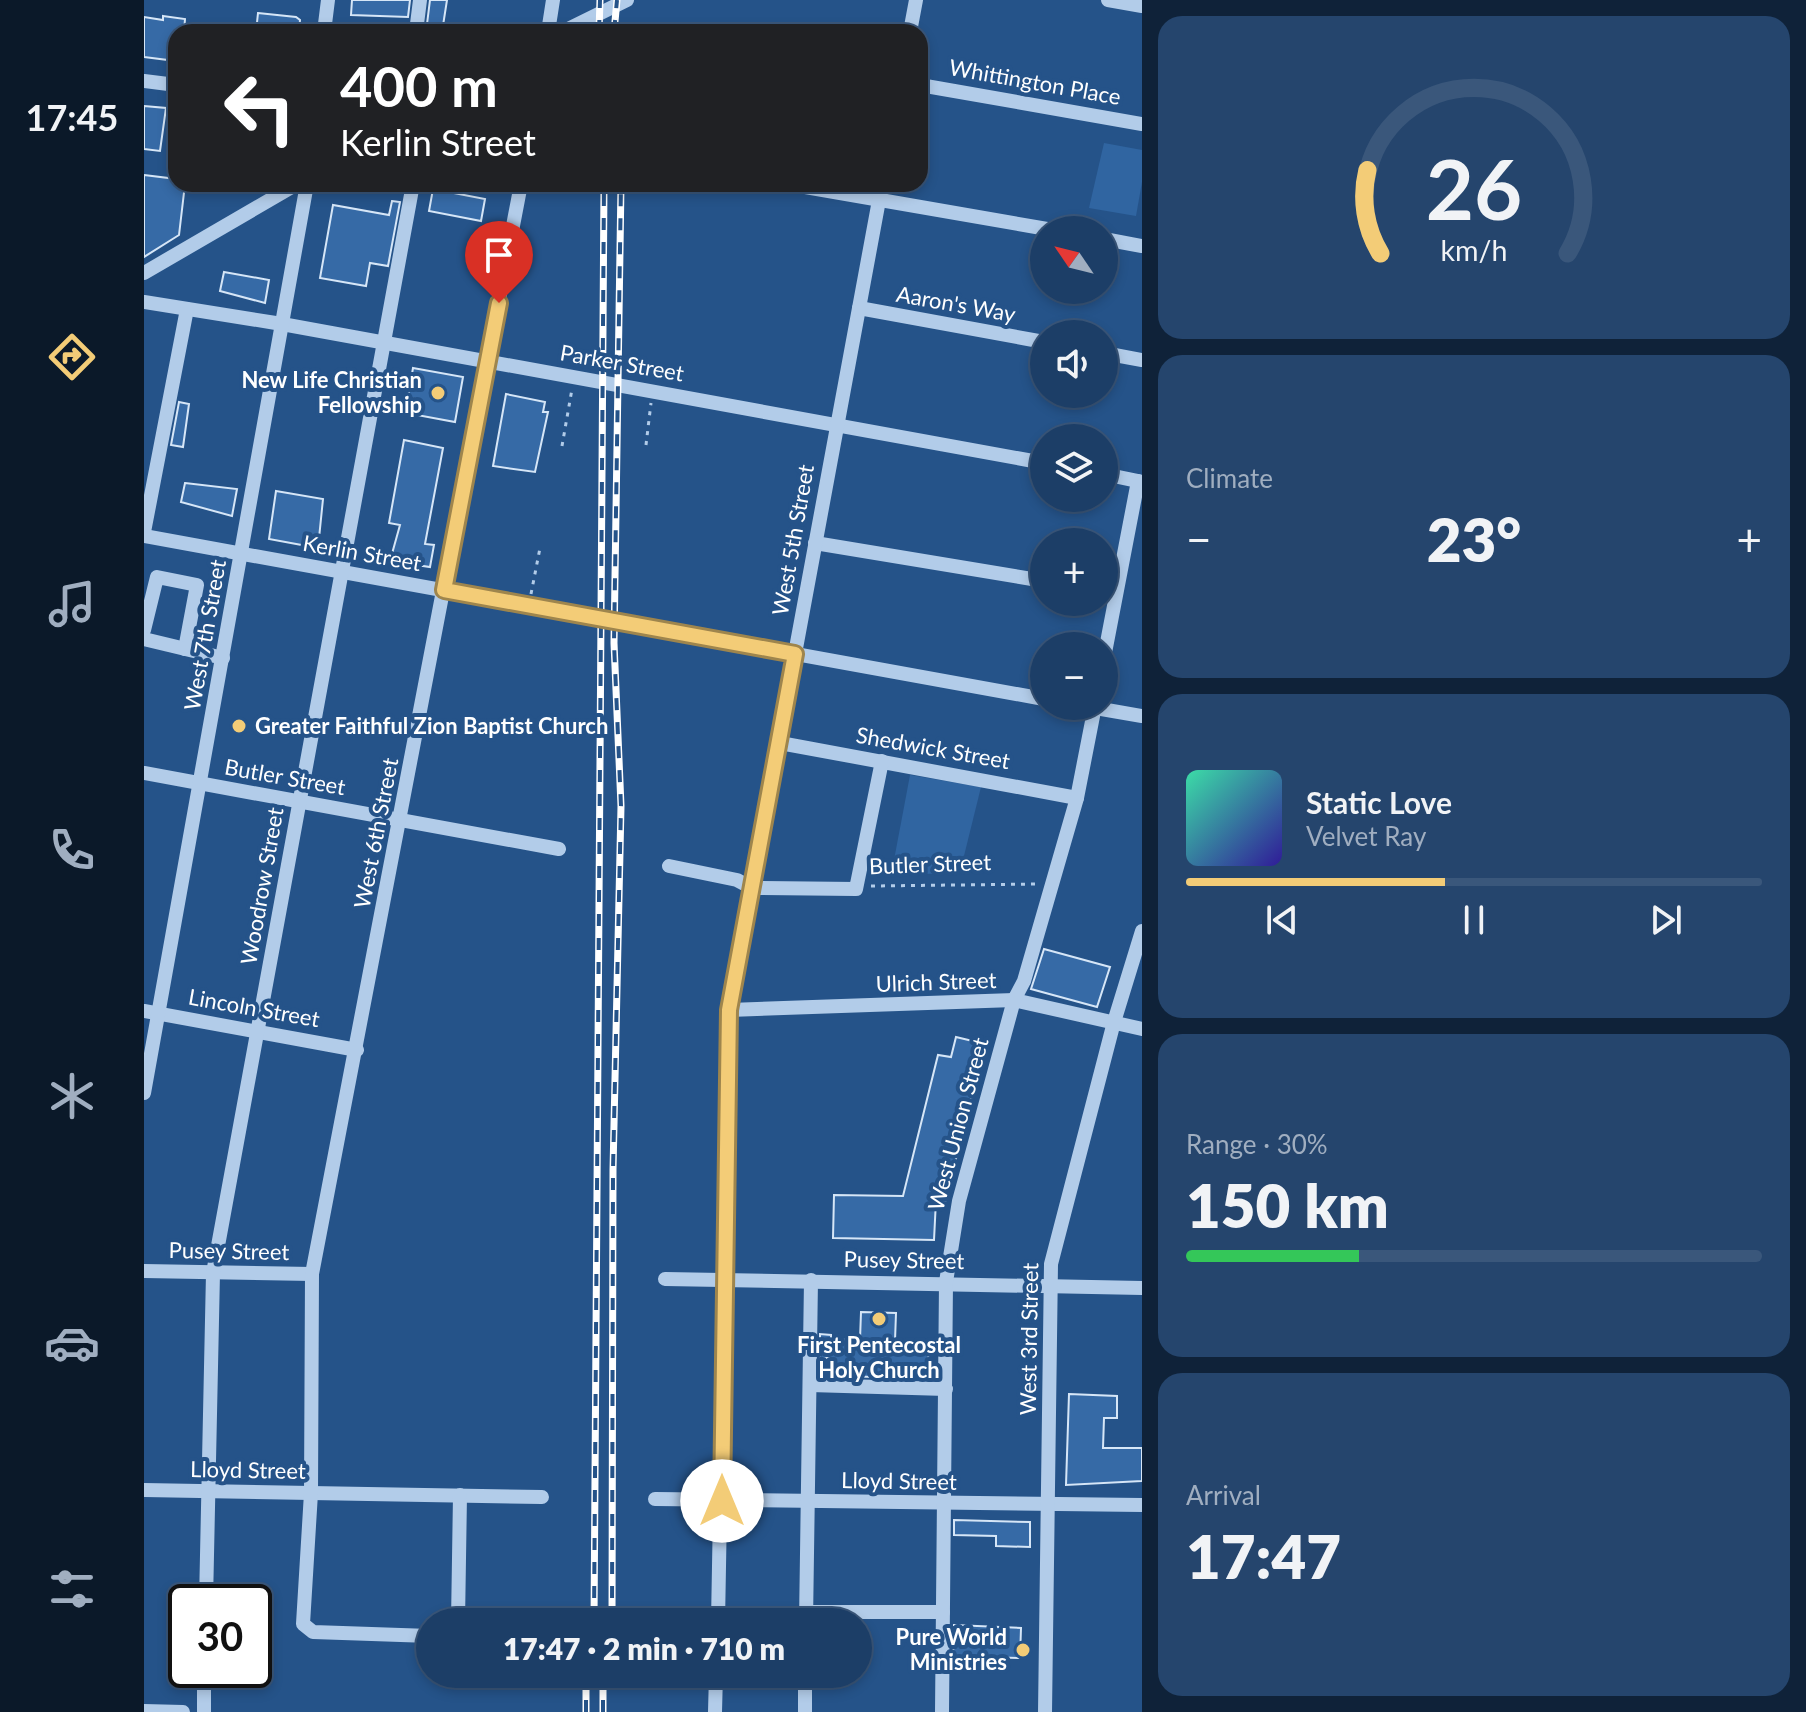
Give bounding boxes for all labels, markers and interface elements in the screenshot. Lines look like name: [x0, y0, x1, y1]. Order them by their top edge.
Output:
text: 400 m: [340, 52, 498, 119]
street label: Whittington Place: [947, 53, 1123, 110]
icon: left: [208, 56, 312, 160]
text: 17:45: [26, 95, 118, 139]
text: Kerlin Street: [340, 120, 536, 164]
text: 26: [1426, 137, 1522, 237]
north arrow: [1030, 216, 1118, 304]
map controls: [1030, 216, 1118, 720]
pin: [465, 221, 533, 303]
icon: arrive: [477, 233, 521, 277]
text: km/h: [1441, 233, 1507, 267]
street label: Aaron's Way: [894, 280, 1018, 327]
button: sound: [1030, 320, 1118, 408]
icon: directions: [44, 329, 100, 385]
street label: Parker Street: [558, 338, 686, 387]
place label: New Life Christian Fellowship: [241, 366, 422, 418]
marker: New Life Christian Fellowship: [429, 384, 447, 402]
button: layers: [1030, 424, 1118, 512]
street label: West 5th Street: [766, 462, 819, 617]
text: Climate: [1186, 462, 1273, 494]
text: 23°: [1427, 503, 1521, 575]
text: −: [1186, 513, 1212, 565]
text: +: [1736, 513, 1762, 565]
button: +: [1030, 528, 1118, 616]
street label: Kerlin Street: [301, 529, 423, 576]
street label: West 7th Street: [178, 557, 231, 712]
icon: music: [44, 576, 100, 632]
button: −: [1030, 632, 1118, 720]
place label: Greater Faithful Zion Baptist Church: [255, 712, 608, 739]
marker: Greater Faithful Zion Baptist Church: [230, 717, 248, 735]
street label: Shedwick Street: [854, 721, 1012, 774]
street label: Butler Street: [223, 753, 348, 800]
street label: West 6th Street: [348, 755, 403, 910]
text: Static Love: [1306, 784, 1452, 820]
street label: Woodrow Street: [234, 805, 289, 967]
text: Velvet Ray: [1306, 820, 1426, 852]
icon: phone: [44, 822, 100, 878]
street label: Butler Street: [869, 848, 992, 879]
icon: previous: [1260, 898, 1304, 942]
icon: pause: [1452, 898, 1496, 942]
icon: next: [1644, 898, 1688, 942]
street label: Ulrich Street: [875, 966, 997, 997]
street label: Lincoln Street: [186, 983, 322, 1032]
street label: West Union Street: [921, 1034, 994, 1213]
icon: climate: [44, 1068, 100, 1124]
text: Range · 30%: [1186, 1128, 1328, 1160]
text: 150 km: [1186, 1169, 1389, 1241]
street label: Pusey Street: [168, 1236, 290, 1265]
street label: Pusey Street: [843, 1245, 965, 1274]
street label: West 3rd Street: [1014, 1262, 1043, 1415]
marker: First Pentecostal Holy Church: [870, 1310, 888, 1328]
icon: car: [44, 1315, 100, 1371]
place label: First Pentecostal Holy Church: [797, 1331, 961, 1383]
street label: Lloyd Street: [190, 1455, 306, 1484]
position arrow: [680, 1459, 764, 1543]
street label: Lloyd Street: [841, 1466, 957, 1495]
text: Arrival: [1186, 1479, 1261, 1511]
text: 17:47: [1186, 1520, 1341, 1592]
icon: filters: [44, 1561, 100, 1617]
speed limit sign: 30: [168, 1584, 272, 1688]
place label: Pure World Ministries: [896, 1623, 1007, 1675]
text: 17:47 · 2 min · 710 m: [503, 1630, 785, 1666]
marker: Pure World Ministries: [1014, 1641, 1032, 1659]

